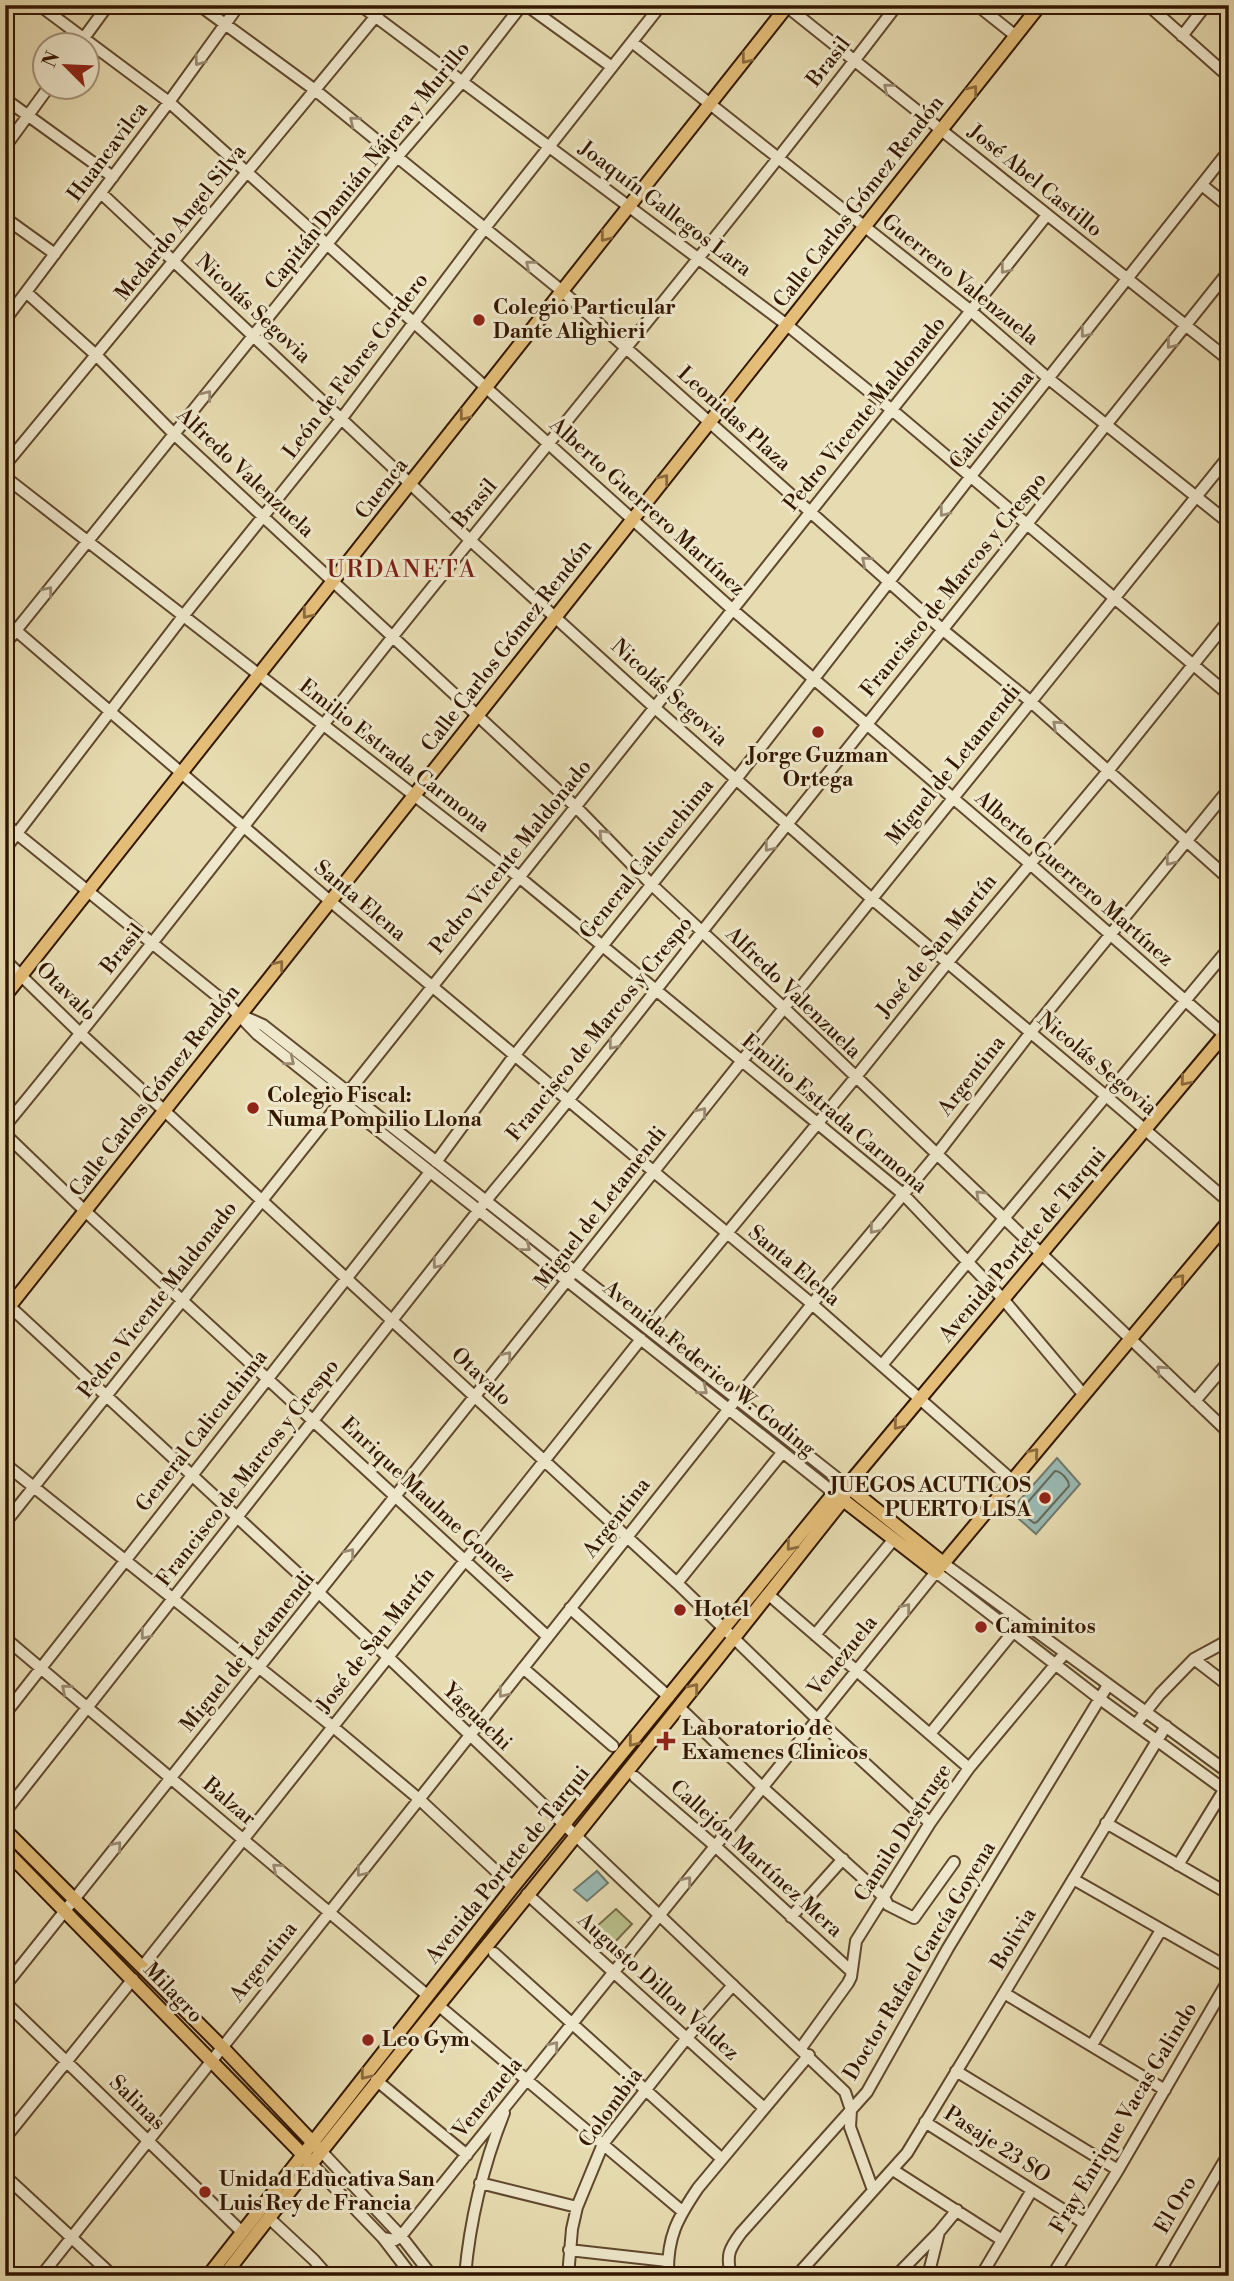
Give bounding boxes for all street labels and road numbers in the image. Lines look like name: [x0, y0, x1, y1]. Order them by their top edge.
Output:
street label: Brasil: [801, 32, 857, 93]
street label: Capitán Damián Nájera y Murillo: [260, 37, 476, 295]
street label: Calle Carlos Gómez Rendón: [768, 90, 950, 313]
street label: Huancavilca: [62, 97, 154, 207]
street label: José Abel Castillo: [962, 118, 1107, 243]
street label: Joaquín Gallegos Lara: [573, 135, 757, 283]
street label: Medardo Angel Silva: [110, 139, 252, 306]
street label: Guerrero Valenzuela: [876, 209, 1044, 352]
street label: Nicolás Segovia: [190, 249, 316, 369]
street label: León de Febres Cordero: [278, 268, 434, 464]
street label: Pedro Vicente Maldonado: [778, 311, 952, 517]
street label: Leonidas Plaza: [672, 361, 796, 477]
street label: Calicuchima: [944, 365, 1040, 475]
street label: Alfredo Valenzuela: [170, 402, 319, 544]
street label: Alberto Guerrero Martínez: [543, 411, 750, 602]
street label: Cuenca: [350, 453, 414, 525]
street label: Francisco de Marcos y Crespo: [855, 467, 1053, 703]
street label: Brasil: [446, 474, 503, 535]
street label: Calle Carlos Gómez Rendón: [416, 534, 598, 757]
street label: Nicolás Segovia: [605, 634, 733, 753]
street label: Emilio Estrada Carmona: [293, 673, 495, 839]
street label: Miguel de Letamendi: [881, 679, 1027, 851]
street label: Pedro Vicente Maldonado: [424, 754, 598, 960]
street label: General Calicuchima: [574, 773, 720, 945]
street label: Alberto Guerrero Martínez: [969, 785, 1179, 972]
street label: Santa Elena: [309, 855, 412, 947]
street label: José de San Martín: [871, 869, 1003, 1024]
street label: Francisco de Marcos y Crespo: [501, 911, 699, 1147]
street label: Brasil: [95, 919, 151, 980]
street label: Alfredo Valenzuela: [719, 921, 866, 1065]
street label: Otavalo: [30, 957, 102, 1027]
street label: Calle Carlos Gómez Rendón: [64, 979, 246, 1202]
street label: Nicolás Segovia: [1032, 1006, 1162, 1122]
street label: Emilio Estrada Carmona: [736, 1029, 933, 1200]
street label: Argentina: [932, 1030, 1012, 1122]
street label: Miguel de Letamendi: [529, 1121, 673, 1295]
street label: Avenida Portete de Tarqui: [933, 1142, 1112, 1349]
street label: Pedro Vicente Maldonado: [73, 1196, 243, 1404]
street label: Santa Elena: [743, 1220, 846, 1312]
street label: Avenida Federico W. Goding: [597, 1275, 820, 1463]
street label: Otavalo: [445, 1342, 517, 1412]
street label: General Calicuchima: [130, 1344, 274, 1517]
street label: Francisco de Marcos y Crespo: [151, 1354, 345, 1592]
street label: Enrique Maulme Gomez: [335, 1412, 521, 1588]
street label: Argentina: [577, 1472, 657, 1564]
street label: José de San Martín: [311, 1562, 441, 1719]
street label: Miguel de Letamendi: [175, 1566, 321, 1738]
street label: Venezuela: [802, 1610, 884, 1702]
street label: Yaguachi: [436, 1677, 517, 1757]
street label: Camilo Destruge: [849, 1759, 957, 1907]
street label: Avenida Portete de Tarqui: [420, 1761, 596, 1970]
street label: Balzar: [196, 1772, 261, 1832]
street label: Callejón Martínez Mera: [664, 1775, 848, 1944]
street label: Doctor Rafael García Goyena: [838, 1837, 1002, 2085]
street label: Bolivia: [985, 1903, 1043, 1976]
street label: Augusto Dillon Valdez: [571, 1907, 744, 2067]
street label: Argentina: [224, 1916, 304, 2008]
street label: Milagro: [138, 1957, 208, 2029]
street label: Fray Enrique Vacas Galindo: [1045, 1998, 1203, 2238]
street label: Venezuela: [447, 2052, 529, 2144]
street label: Colombia: [573, 2063, 649, 2153]
street label: Salinas: [103, 2070, 171, 2136]
street label: Pasaje 23 SO: [939, 2101, 1055, 2189]
street label: El Oro: [1149, 2172, 1203, 2238]

